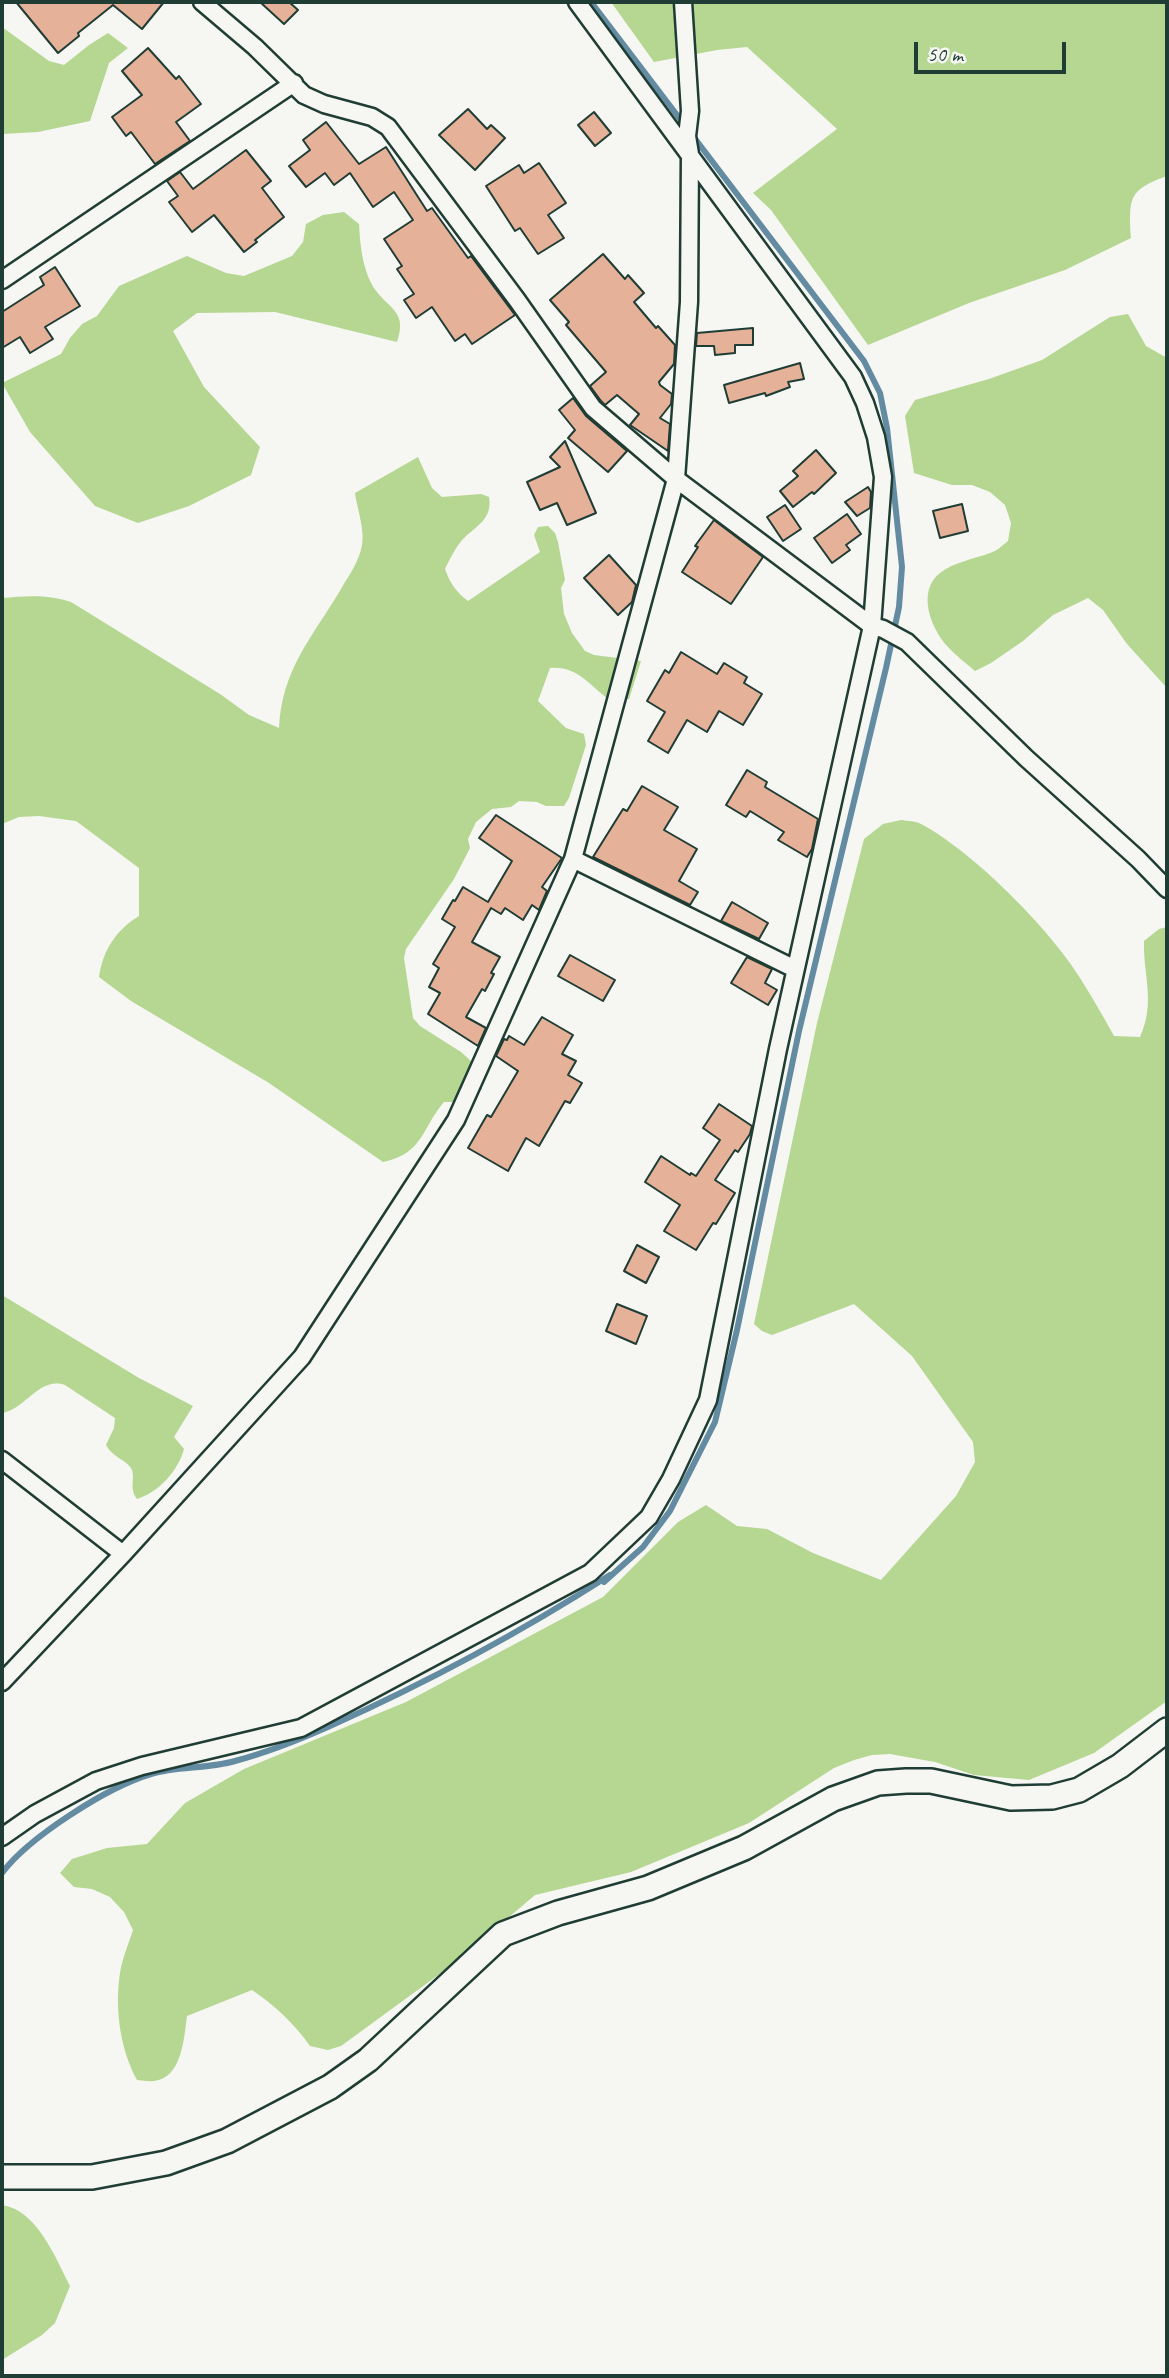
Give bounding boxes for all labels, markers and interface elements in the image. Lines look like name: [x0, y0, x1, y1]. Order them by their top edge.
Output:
scale bar: [917, 28, 1069, 72]
text: 50 m: [927, 41, 963, 67]

